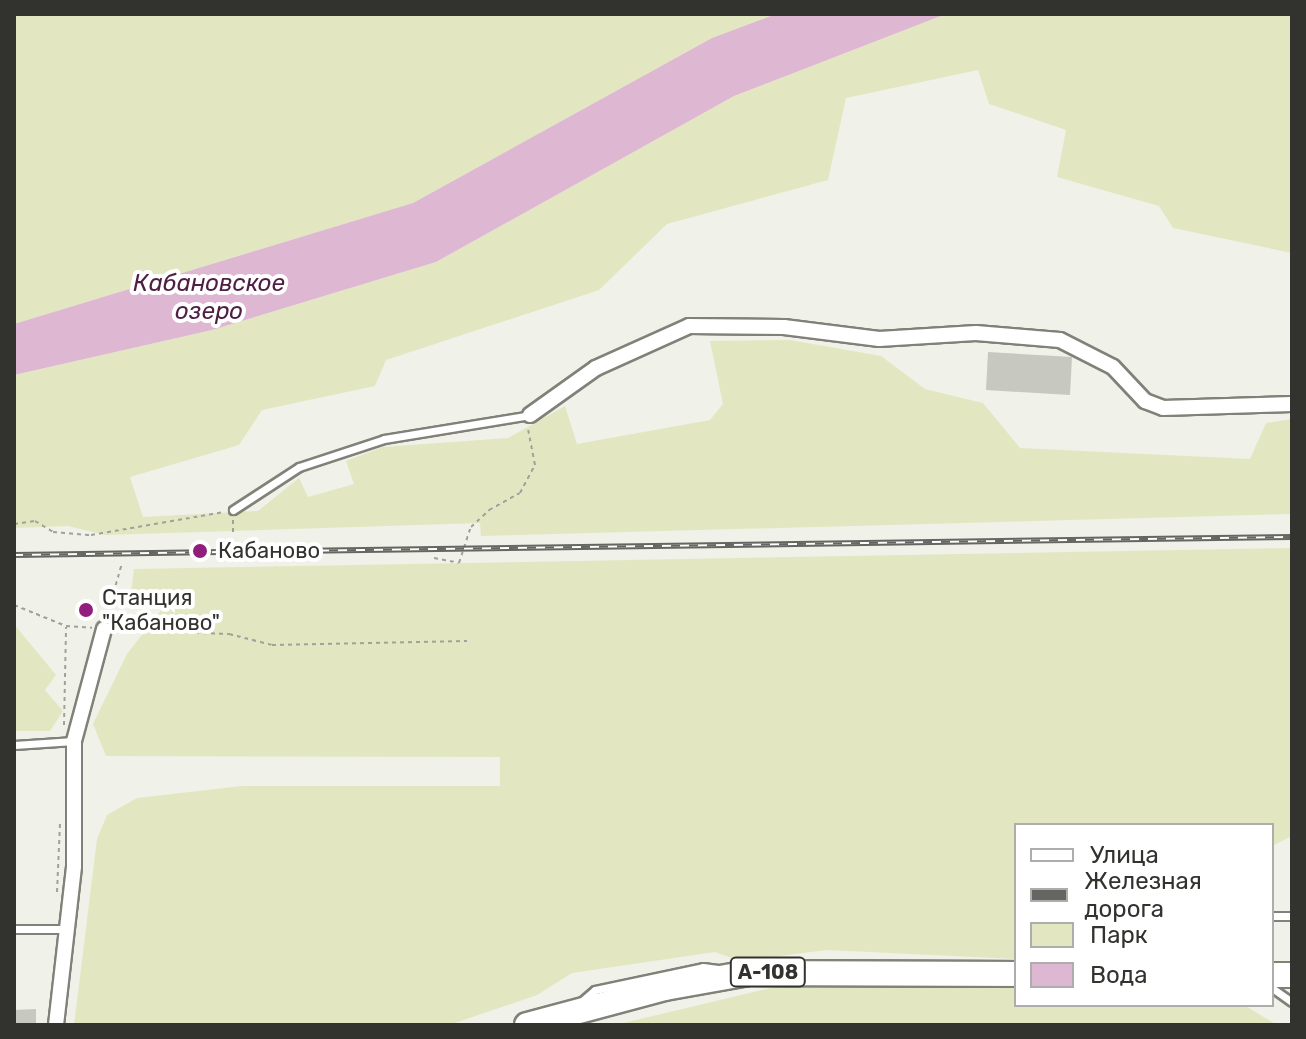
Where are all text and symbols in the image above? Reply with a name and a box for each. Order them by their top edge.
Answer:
water label: Кабановское озеро [133,270,285,326]
place label: Кабаново [218,538,320,564]
marker: Кабаново [189,540,211,562]
place label: Станция "Кабаново" [102,584,220,636]
marker: Станция "Кабаново" [77,601,95,619]
legend [1014,823,1274,1007]
text: Улица [1090,841,1159,869]
text: Железная дорога [1084,867,1202,923]
text: Парк [1090,921,1148,949]
road number: А-108 [728,956,808,988]
text: Вода [1090,961,1147,989]

